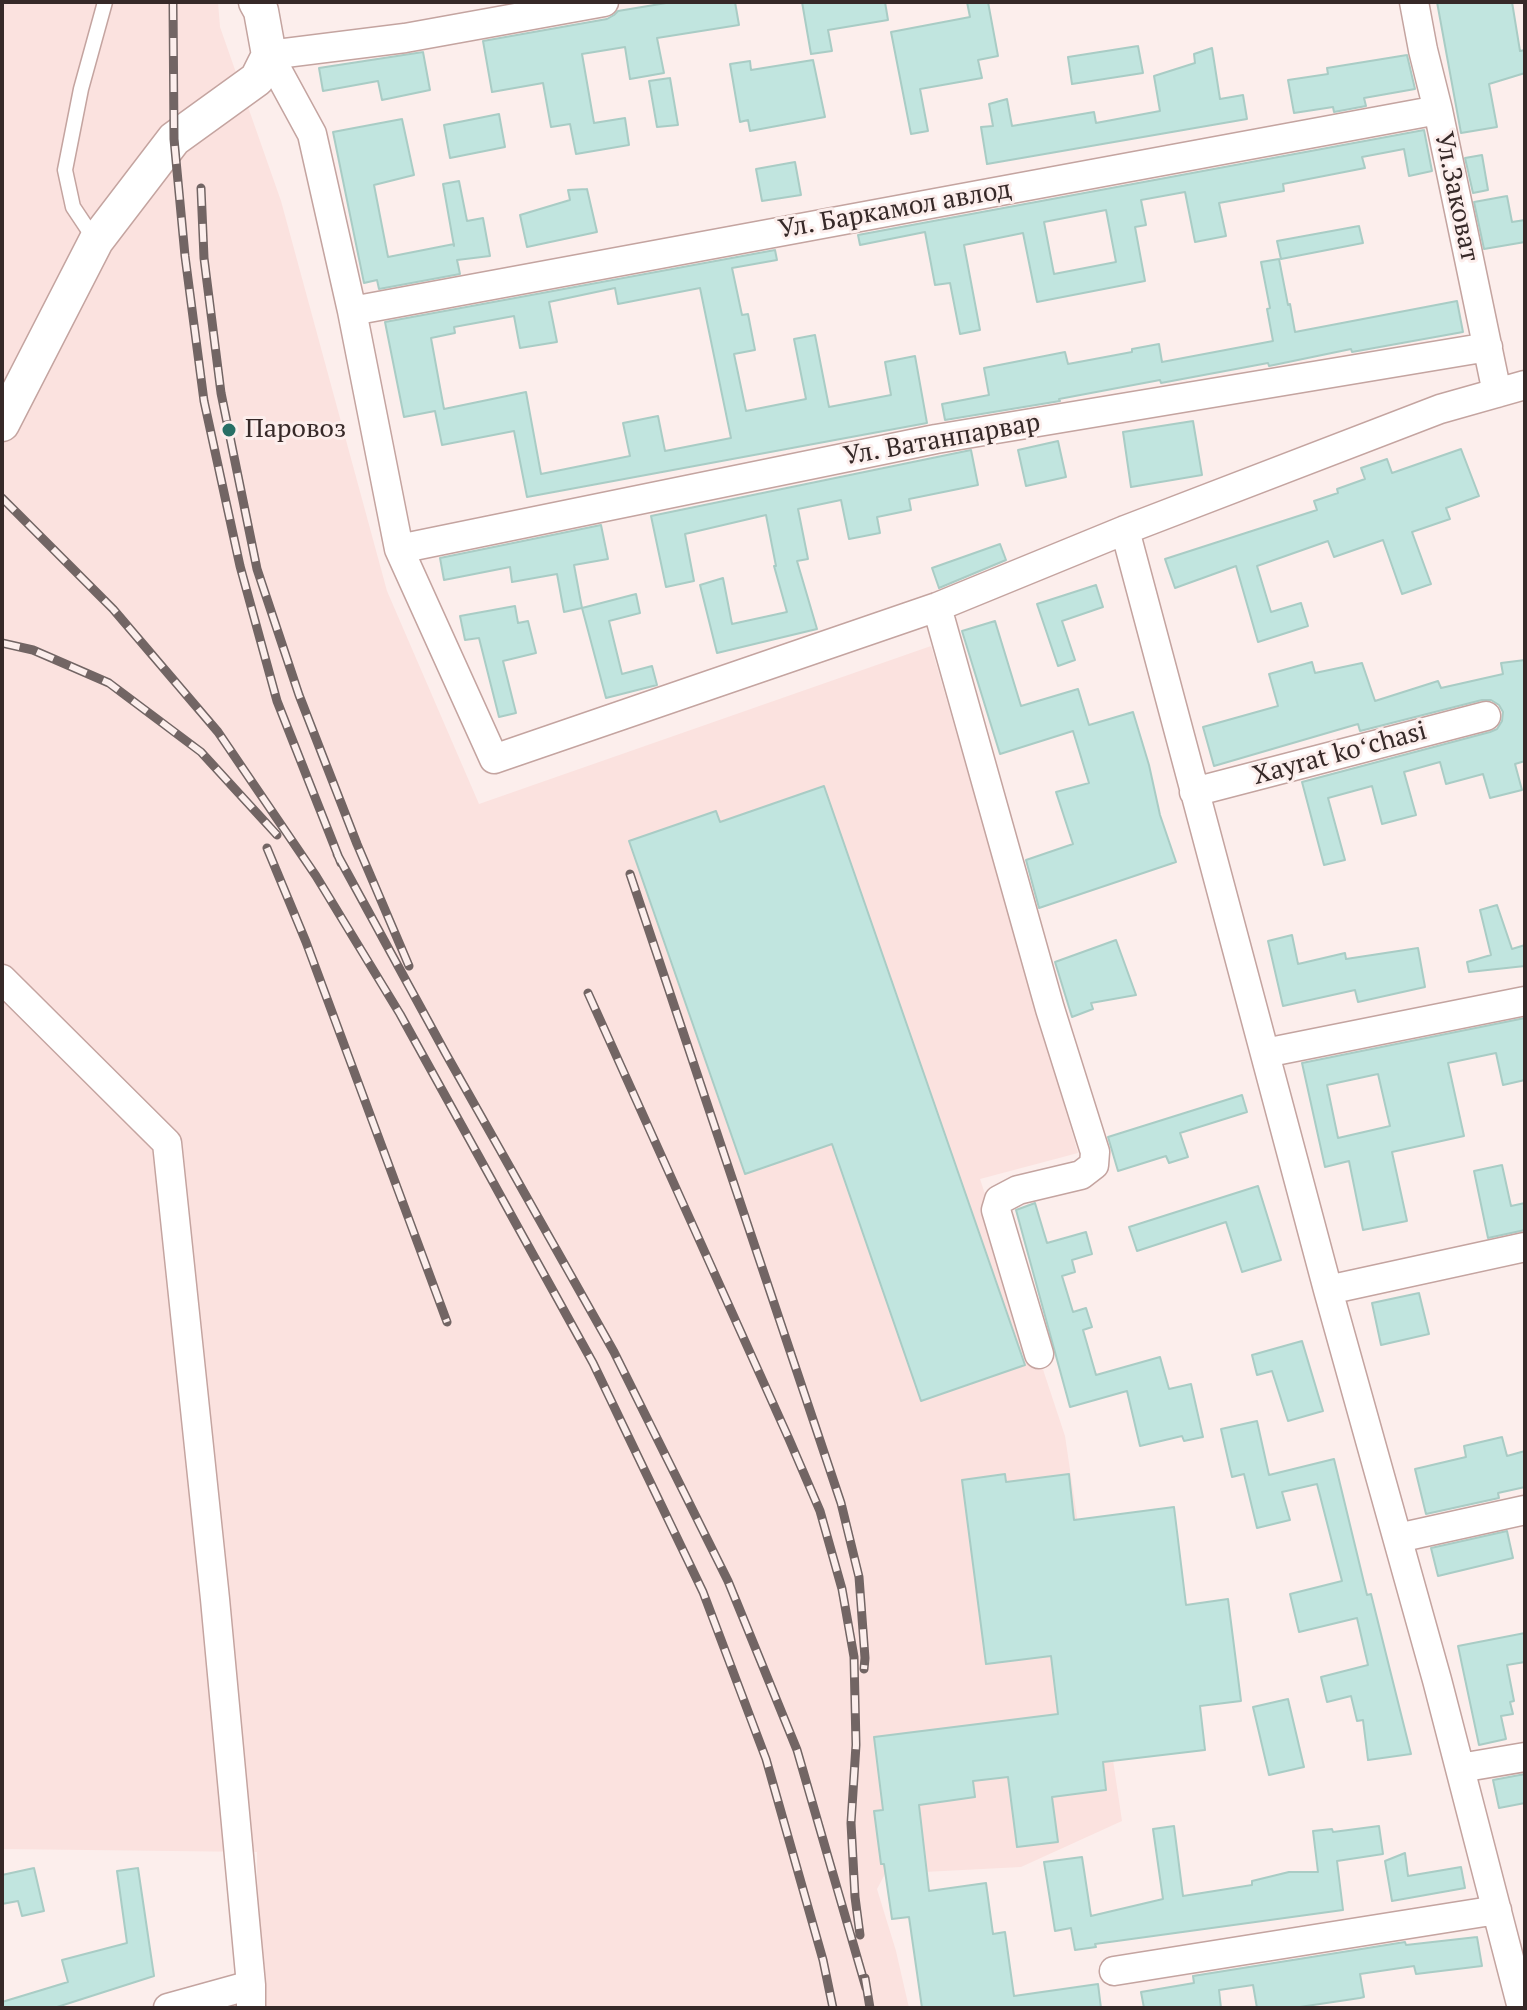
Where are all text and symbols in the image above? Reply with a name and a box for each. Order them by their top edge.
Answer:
street label: Ул.Заковат [1427,129,1485,265]
street label: Ул. Баркамол авлод [776,174,1014,246]
street label: Ул. Ватанпарвар [841,407,1043,473]
place label: Паровоз [245,414,346,446]
marker: Паровоз [220,421,238,439]
street label: Xayrat koʻchasi [1250,716,1430,792]

